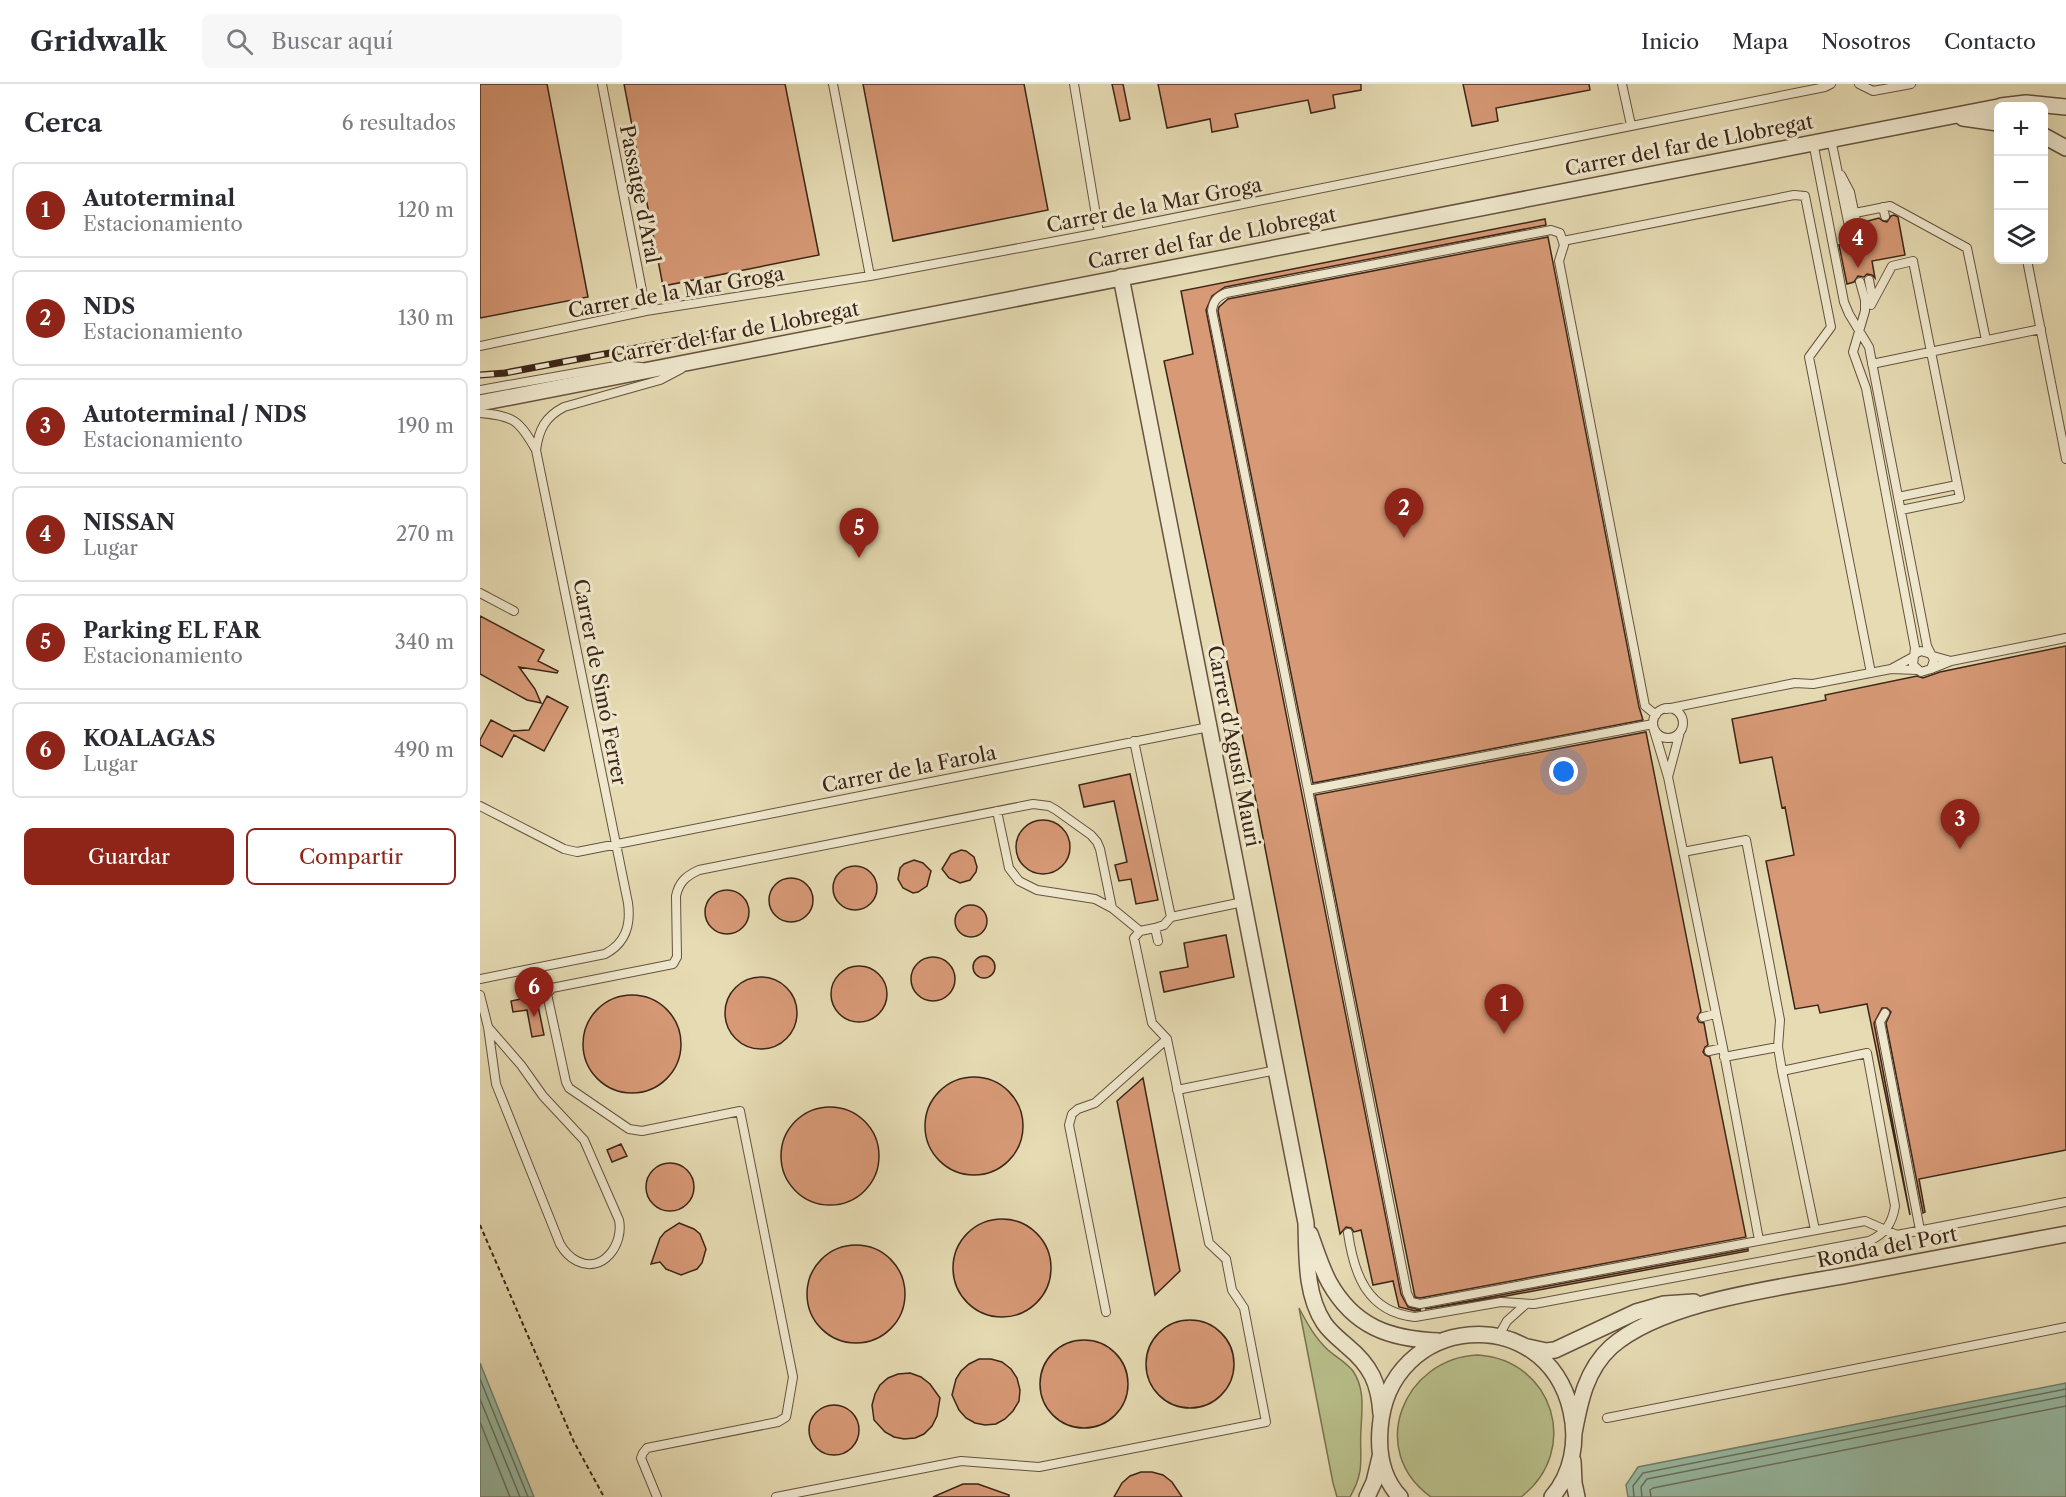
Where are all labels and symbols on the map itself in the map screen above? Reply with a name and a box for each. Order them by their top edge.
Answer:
street label: Carrer del far de Llobregat [1563,109,1815,181]
street label: Passatge d'Aral [615,123,665,265]
street label: Carrer de la Mar Groga [1044,172,1264,238]
street label: Carrer del far de Llobregat [1086,202,1338,274]
pin: 4 [1838,218,1878,268]
street label: Carrer de la Mar Groga [566,261,786,323]
street label: Carrer del far de Llobregat [609,296,861,368]
pin: 2 [1384,488,1424,538]
pin: 5 [840,508,878,558]
street label: Carrer de Simó Ferrer [568,577,632,788]
street label: Carrer d'Agustí Mauri [1203,643,1265,849]
street label: Carrer de la Farola [820,740,999,798]
your location [1549,757,1578,786]
pin: 3 [1940,800,1980,849]
pin: 6 [514,968,554,1017]
pin: 1 [1484,984,1524,1034]
street label: Ronda del Port [1815,1222,1959,1272]

